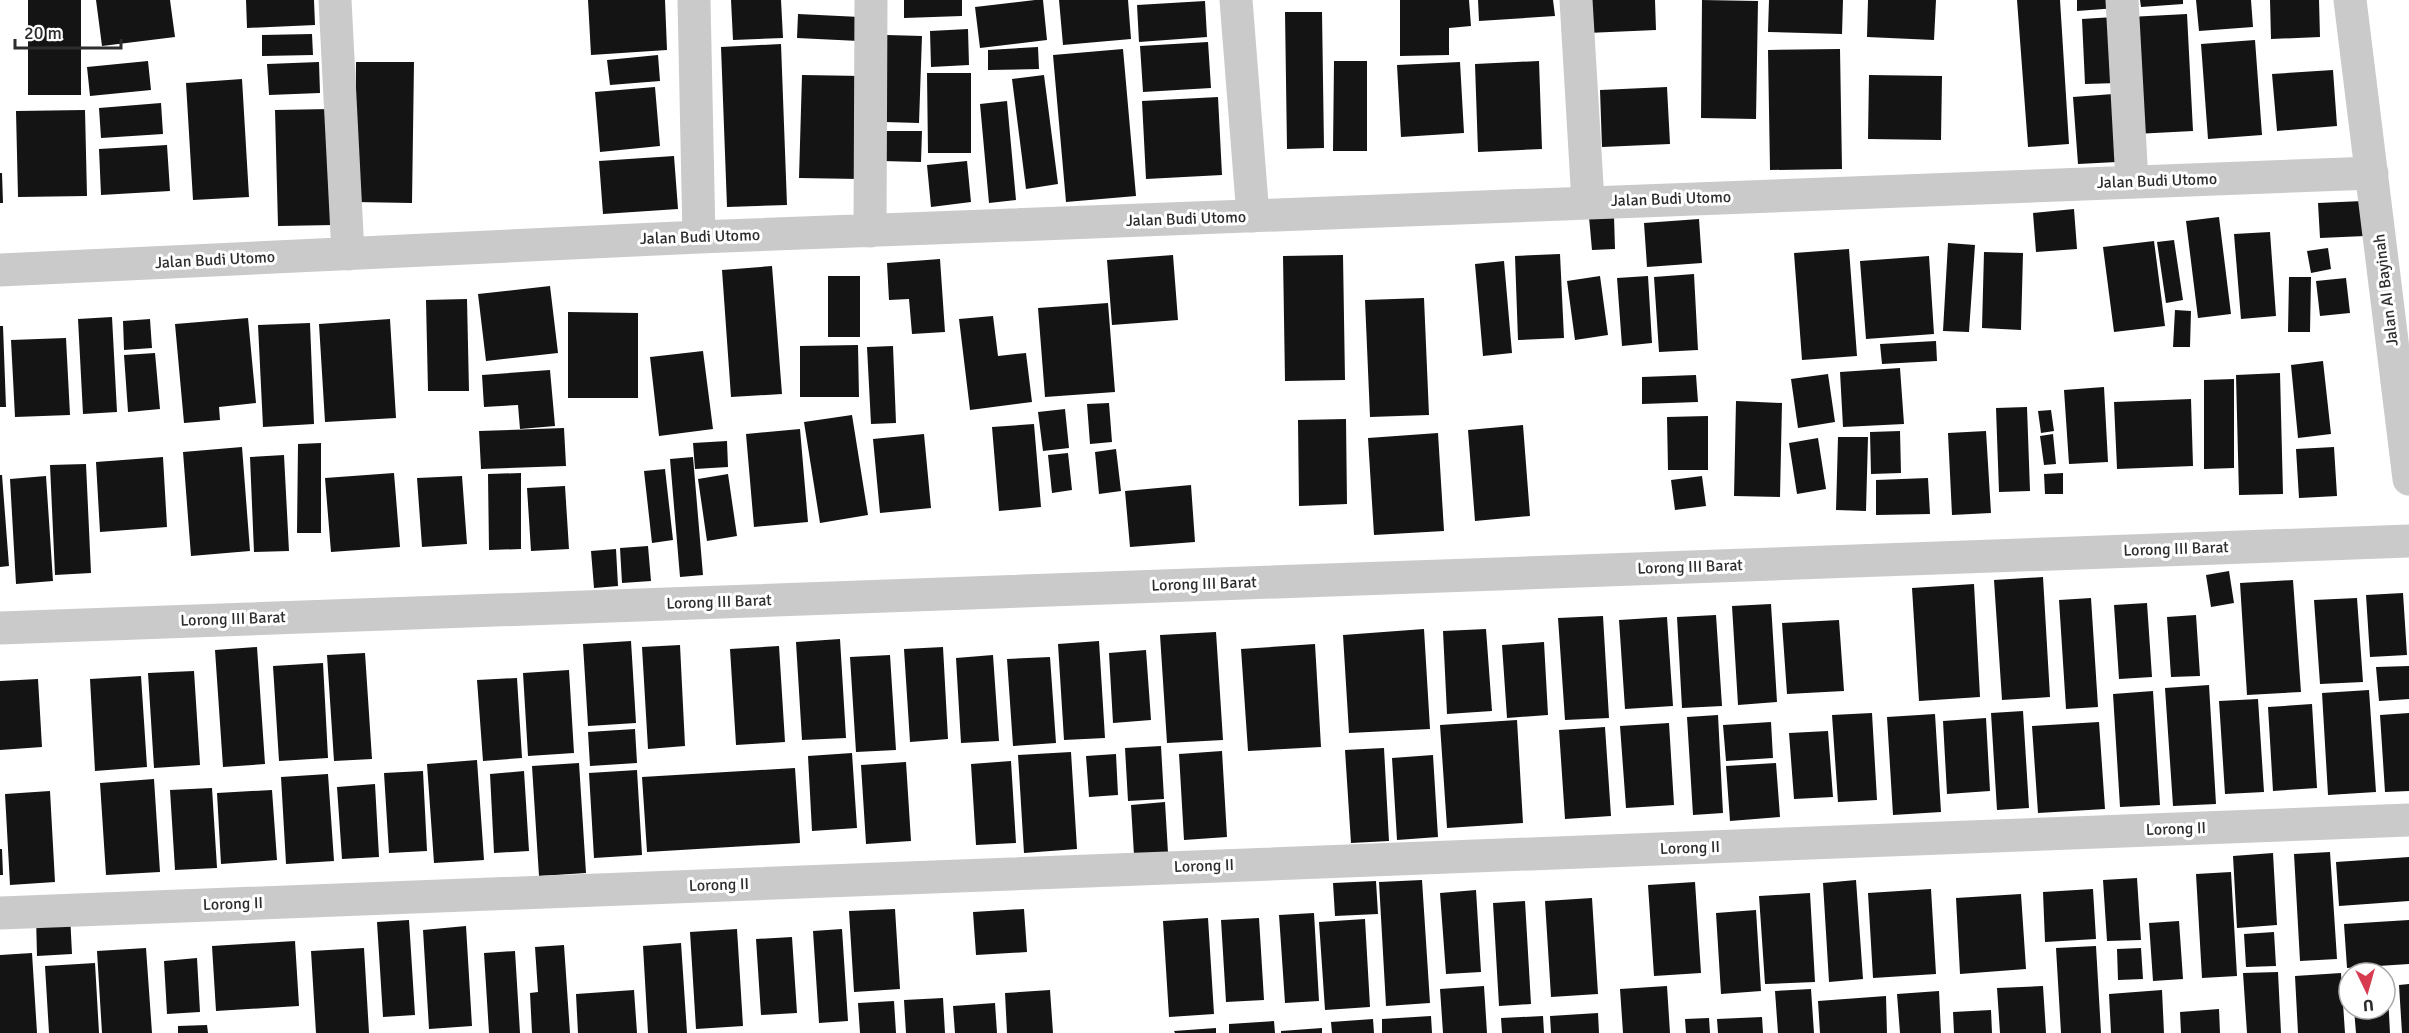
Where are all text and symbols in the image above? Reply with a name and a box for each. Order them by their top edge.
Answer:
scale bar [15,12,122,50]
text: 20 m [24,22,62,44]
street label: Jalan Budi Utomo [2097,169,2217,193]
street label: Jalan Budi Utomo [1611,187,1731,211]
street label: Jalan Budi Utomo [1126,207,1246,231]
street label: Jalan Budi Utomo [640,225,760,249]
street label: Jalan AI Bayinah [2369,233,2403,347]
street label: Jalan Budi Utomo [154,247,276,273]
street label: Lorong III Barat [2123,537,2229,561]
street label: Lorong III Barat [1637,555,1743,579]
street label: Lorong III Barat [1151,572,1257,596]
street label: Lorong III Barat [666,590,772,614]
street label: Lorong III Barat [180,607,286,631]
street label: Lorong II [2146,818,2206,840]
street label: Lorong II [1660,837,1720,859]
street label: Lorong II [1174,855,1234,877]
street label: Lorong II [689,874,749,896]
street label: Lorong II [203,893,263,915]
north arrow [2337,961,2397,1021]
text: U [2362,995,2374,1015]

